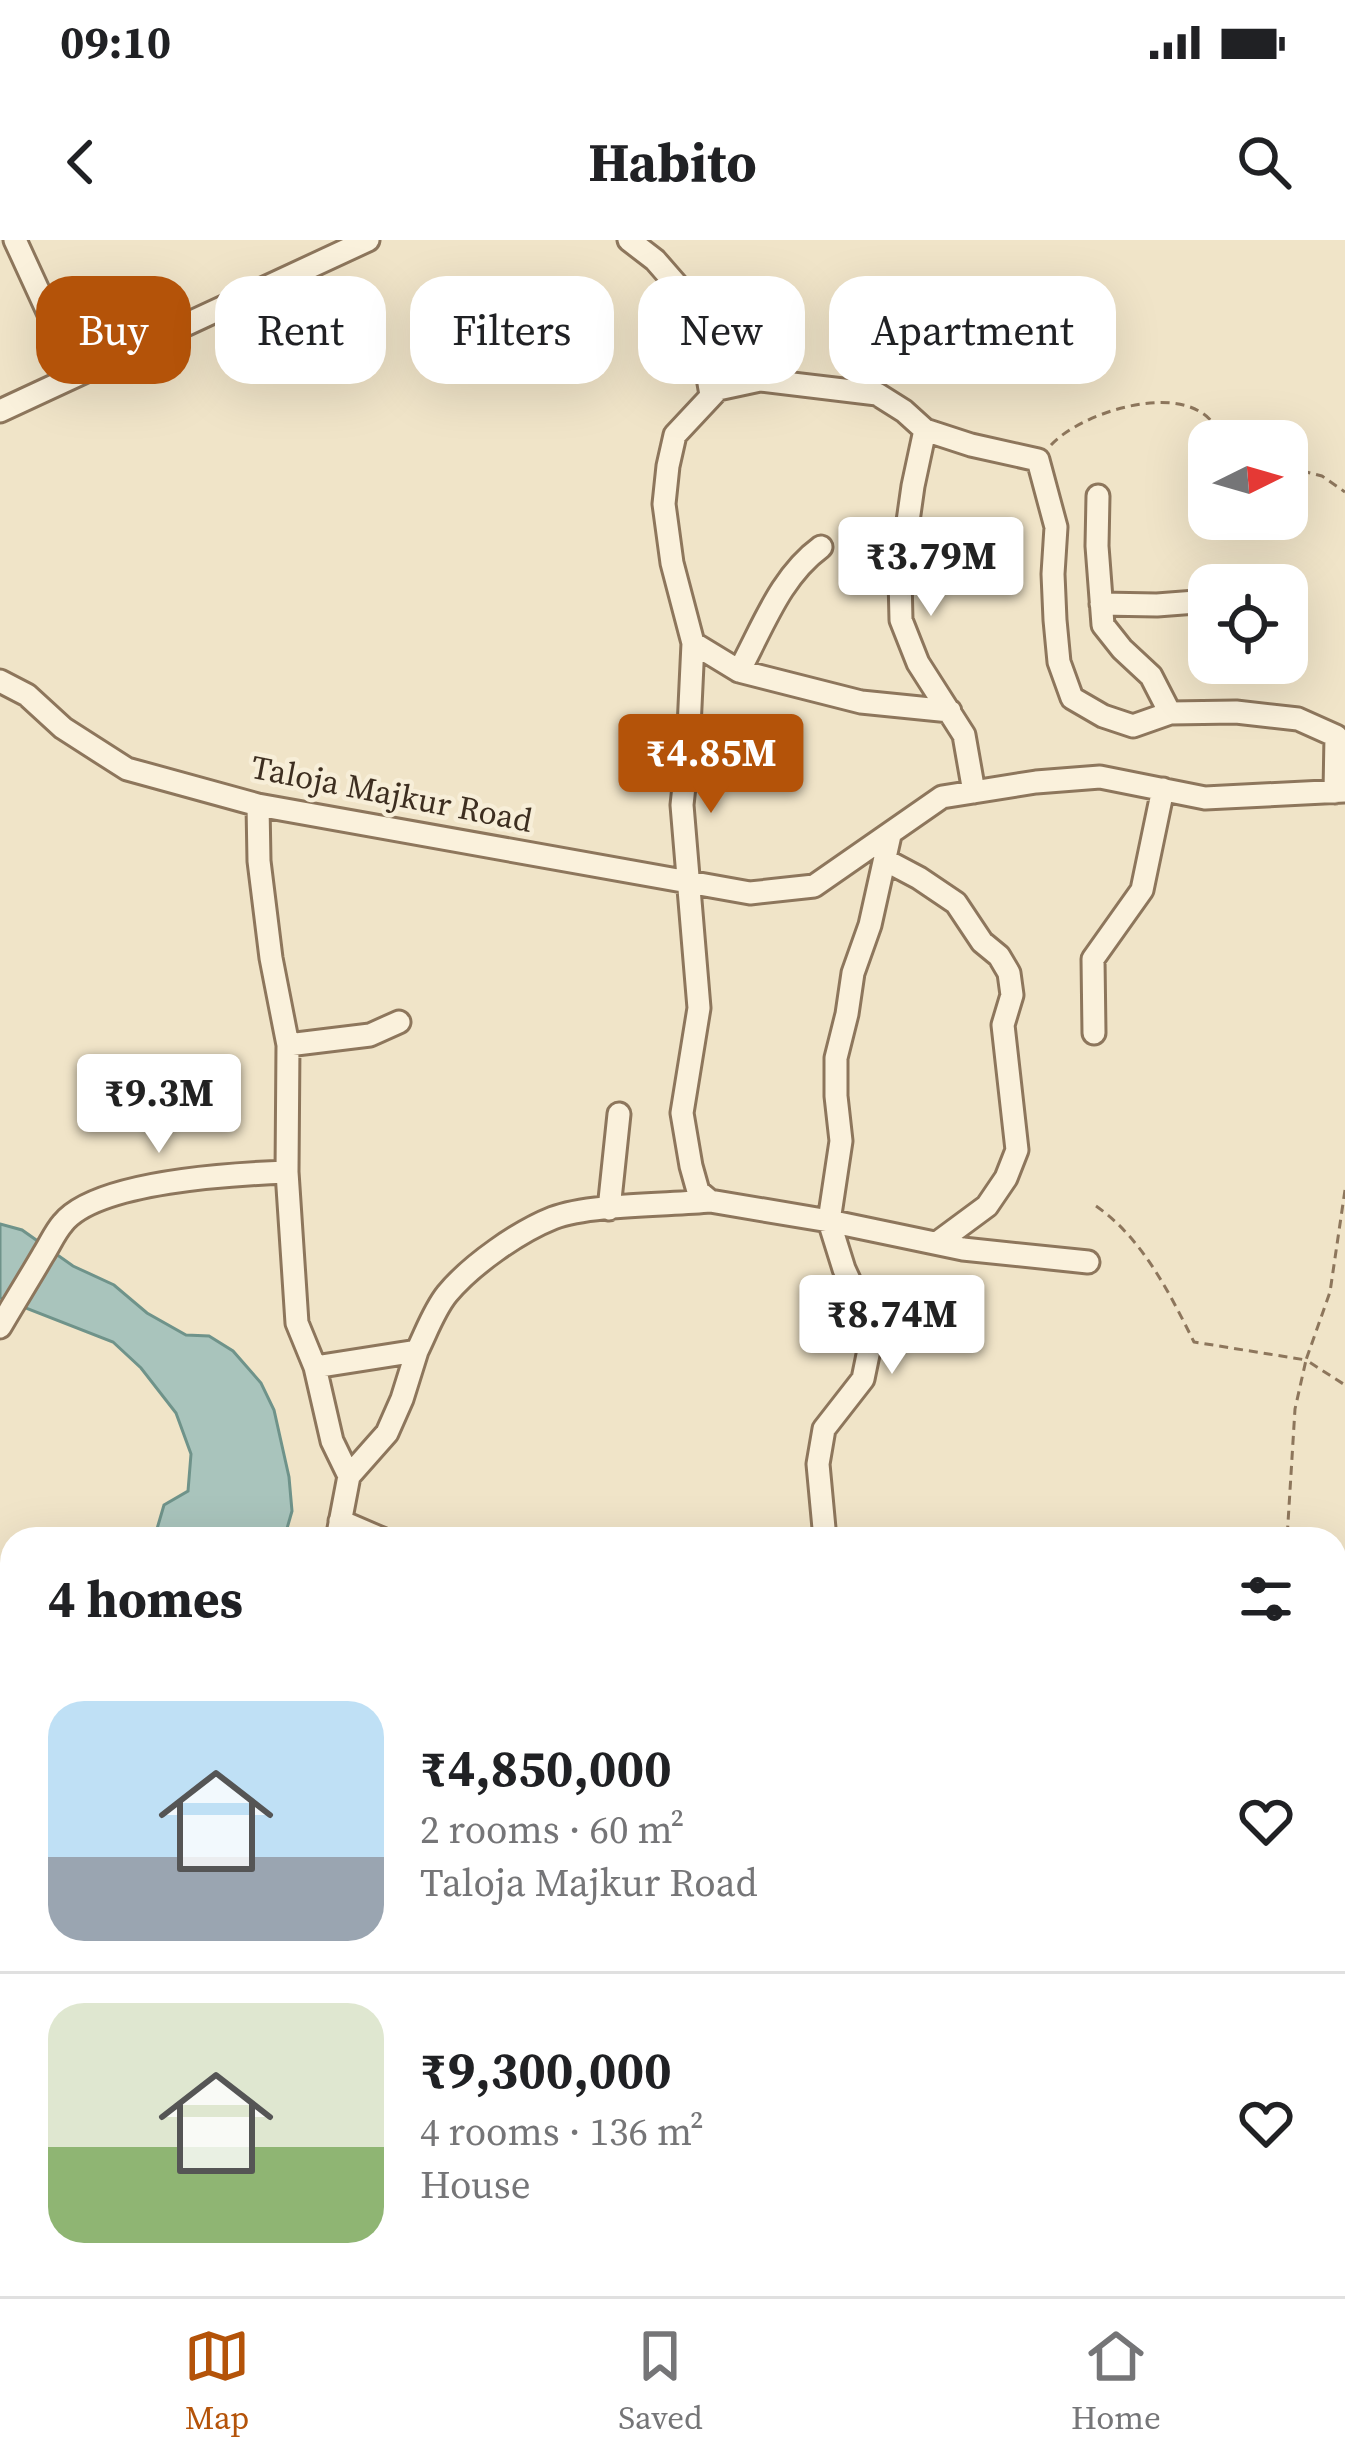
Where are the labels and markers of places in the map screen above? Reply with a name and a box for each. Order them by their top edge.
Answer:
pin: ₹3.79M [833,517,1029,619]
pin: ₹4.85M [613,714,809,816]
pin: ₹9.3M [75,1054,243,1156]
pin: ₹8.74M [794,1275,990,1377]

